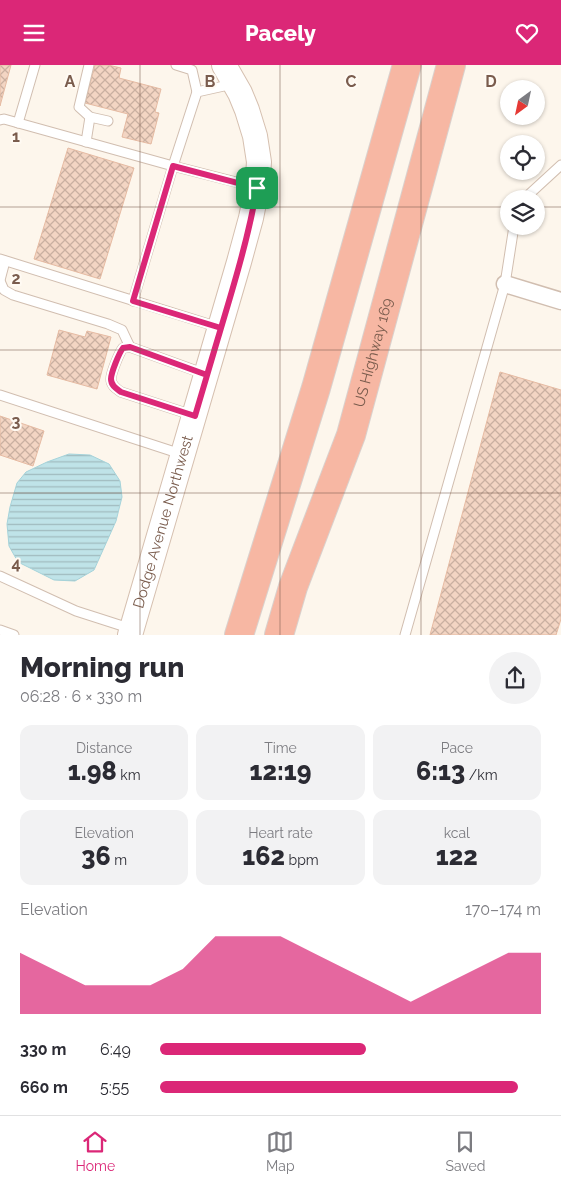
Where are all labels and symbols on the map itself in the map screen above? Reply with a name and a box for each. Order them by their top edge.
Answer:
text: A [65,72,76,91]
text: B [205,72,216,91]
text: C [346,72,357,91]
text: D [485,72,497,91]
north arrow [500,80,545,125]
text: 1 [12,127,20,146]
pin [236,167,278,209]
text: 2 [11,269,21,288]
street label: US Highway 169 [350,296,397,409]
text: 3 [12,412,21,431]
street label: Dodge Avenue Northwest [129,433,197,610]
text: 4 [11,554,21,573]

